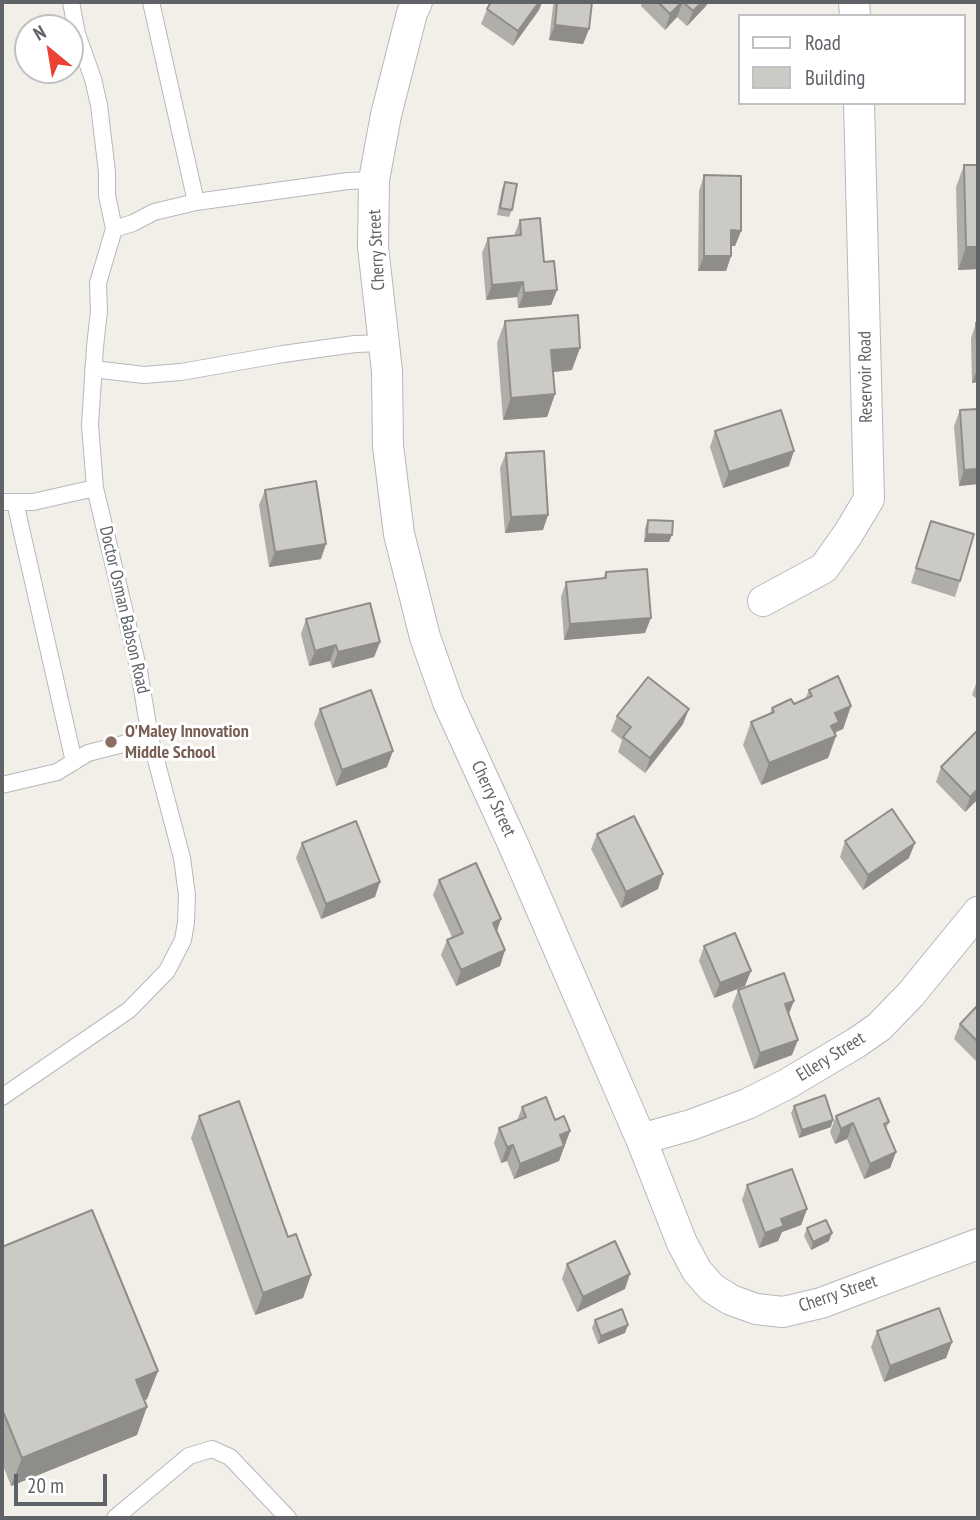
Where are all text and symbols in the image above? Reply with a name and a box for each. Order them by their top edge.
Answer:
north arrow [14,14,84,84]
legend [738,14,966,105]
text: N [29,20,50,46]
text: Road [805,29,841,56]
text: Building [805,64,865,91]
street label: Cherry Street [364,209,390,291]
street label: Reservoir Road [854,331,878,423]
street label: Doctor Osman Babson Road [94,524,154,696]
place label: O'Maley Innovation Middle School [125,721,249,764]
marker: O'Maley Innovation Middle School [103,734,119,750]
street label: Cherry Street [466,758,520,840]
street label: Ellery Street [793,1028,869,1086]
street label: Cherry Street [796,1271,880,1317]
scale bar [18,1460,110,1504]
text: 20 m [27,1472,64,1499]

